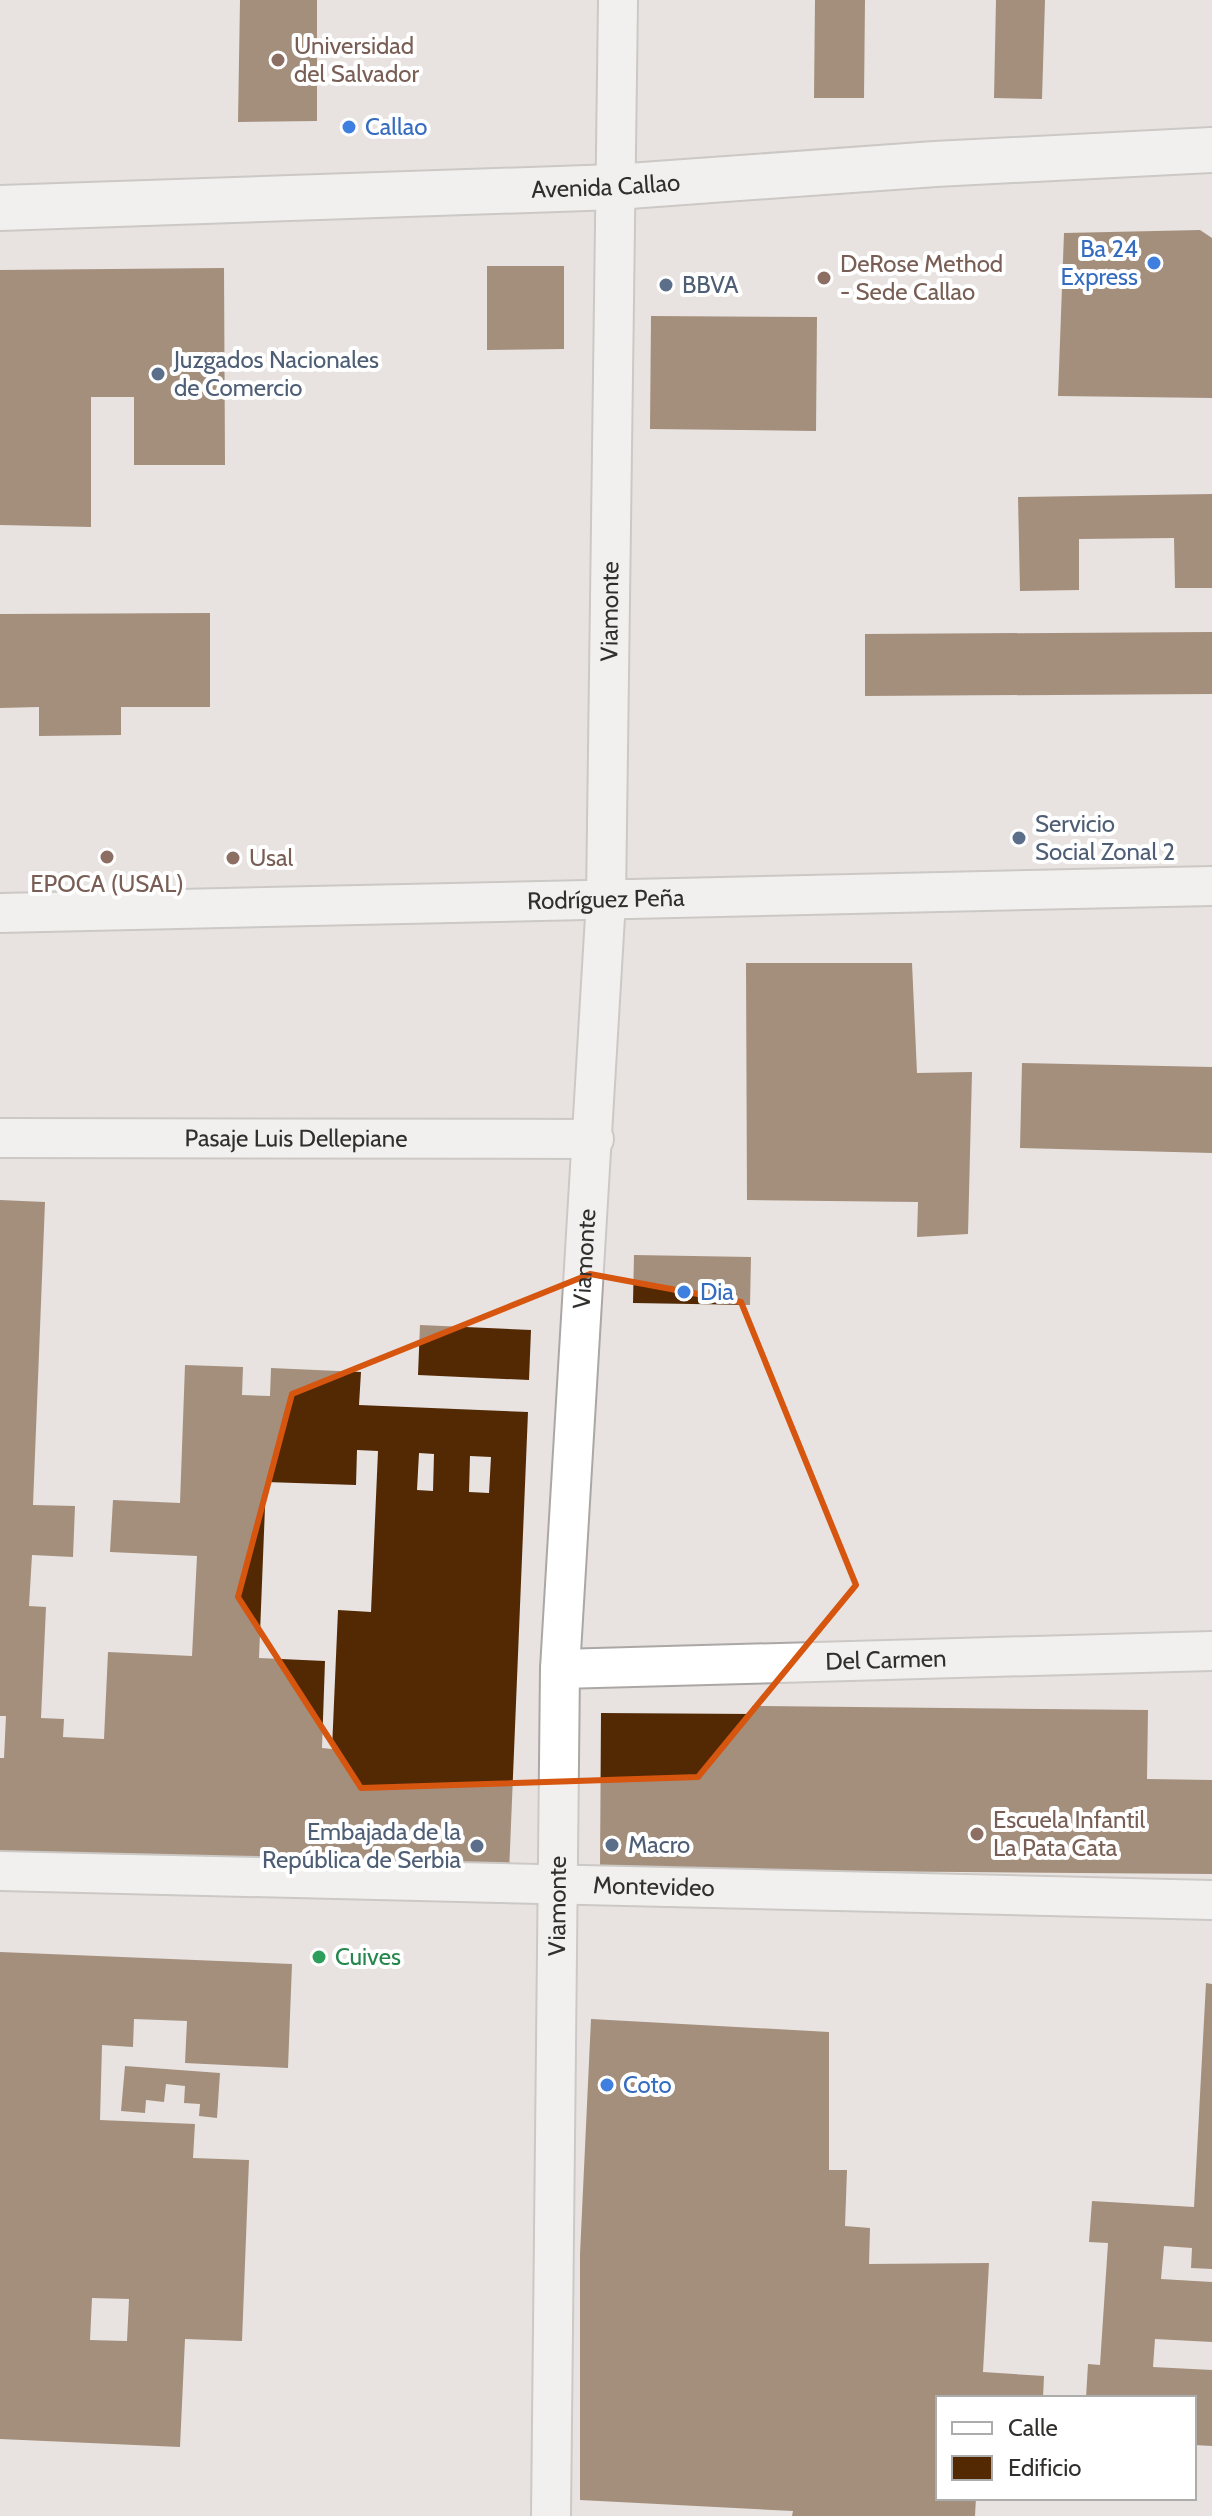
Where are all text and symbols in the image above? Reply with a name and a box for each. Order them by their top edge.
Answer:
place label: Universidad del Salvador [294,31,419,88]
marker: Universidad del Salvador [269,51,287,69]
place label: Callao [365,112,427,141]
marker: Callao [340,118,358,136]
street label: Avenida Callao [531,167,681,204]
place label: Ba 24 Express [1061,234,1138,291]
place label: DeRose Method - Sede Callao [840,249,1003,306]
marker: Ba 24 Express [1145,254,1163,272]
marker: DeRose Method - Sede Callao [815,269,833,287]
place label: BBVA [682,270,739,299]
marker: BBVA [657,276,675,294]
place label: Juzgados Nacionales de Comercio [173,345,379,402]
marker: Juzgados Nacionales de Comercio [149,365,167,383]
street label: Viamonte [594,561,625,662]
place label: Servicio Social Zonal 2 [1035,809,1175,866]
marker: Servicio Social Zonal 2 [1010,829,1028,847]
place label: Usal [249,843,294,872]
marker: EPOCA (USAL) [98,848,116,866]
marker: Usal [224,849,242,867]
place label: EPOCA (USAL) [30,869,184,898]
street label: Rodríguez Peña [527,883,685,915]
street label: Pasaje Luis Dellepiane [185,1123,407,1153]
street label: Viamonte [567,1208,602,1310]
place label: Dia [700,1277,734,1306]
marker: Dia [675,1283,693,1301]
street label: Del Carmen [825,1643,947,1676]
place label: Escuela Infantil La Pata Cata [993,1805,1145,1862]
place label: Embajada de la República de Serbia [262,1817,461,1874]
marker: Escuela Infantil La Pata Cata [968,1825,986,1843]
place label: Macro [628,1830,690,1859]
marker: Macro [603,1836,621,1854]
marker: Embajada de la República de Serbia [468,1837,486,1855]
street label: Viamonte [542,1856,572,1956]
street label: Montevideo [593,1870,715,1902]
place label: Cuives [335,1942,401,1971]
marker: Cuives [310,1948,328,1966]
place label: Coto [623,2070,672,2099]
marker: Coto [598,2076,616,2094]
legend [936,2396,1196,2500]
text: Calle [1008,2413,1058,2442]
text: Edificio [1008,2453,1082,2482]

